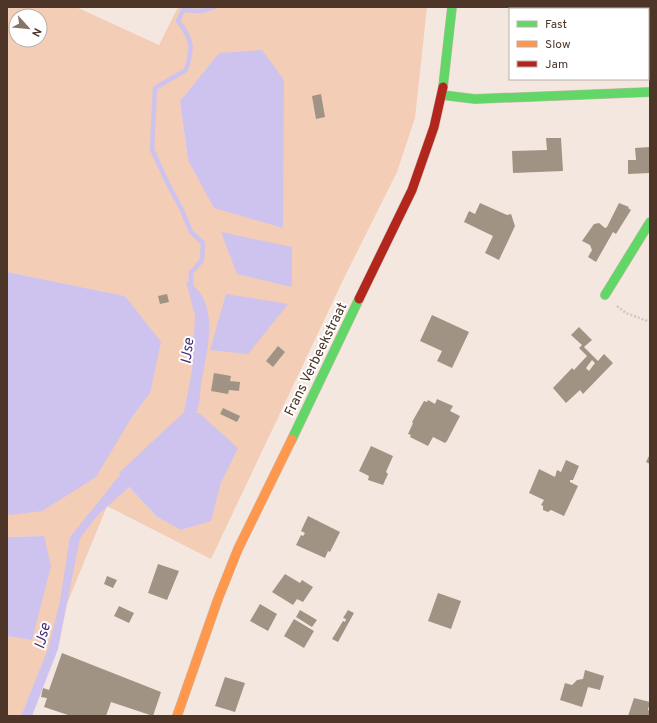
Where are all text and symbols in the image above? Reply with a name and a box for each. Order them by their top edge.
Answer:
north arrow [8,8,48,48]
legend [509,8,649,80]
text: Fast [545,17,567,33]
text: N [28,25,44,39]
text: Slow [545,37,571,53]
text: Jam [545,57,568,73]
street label: Frans Verbeekstraat [281,300,351,419]
water label: IJse [177,337,200,365]
water label: IJse [31,621,56,651]

